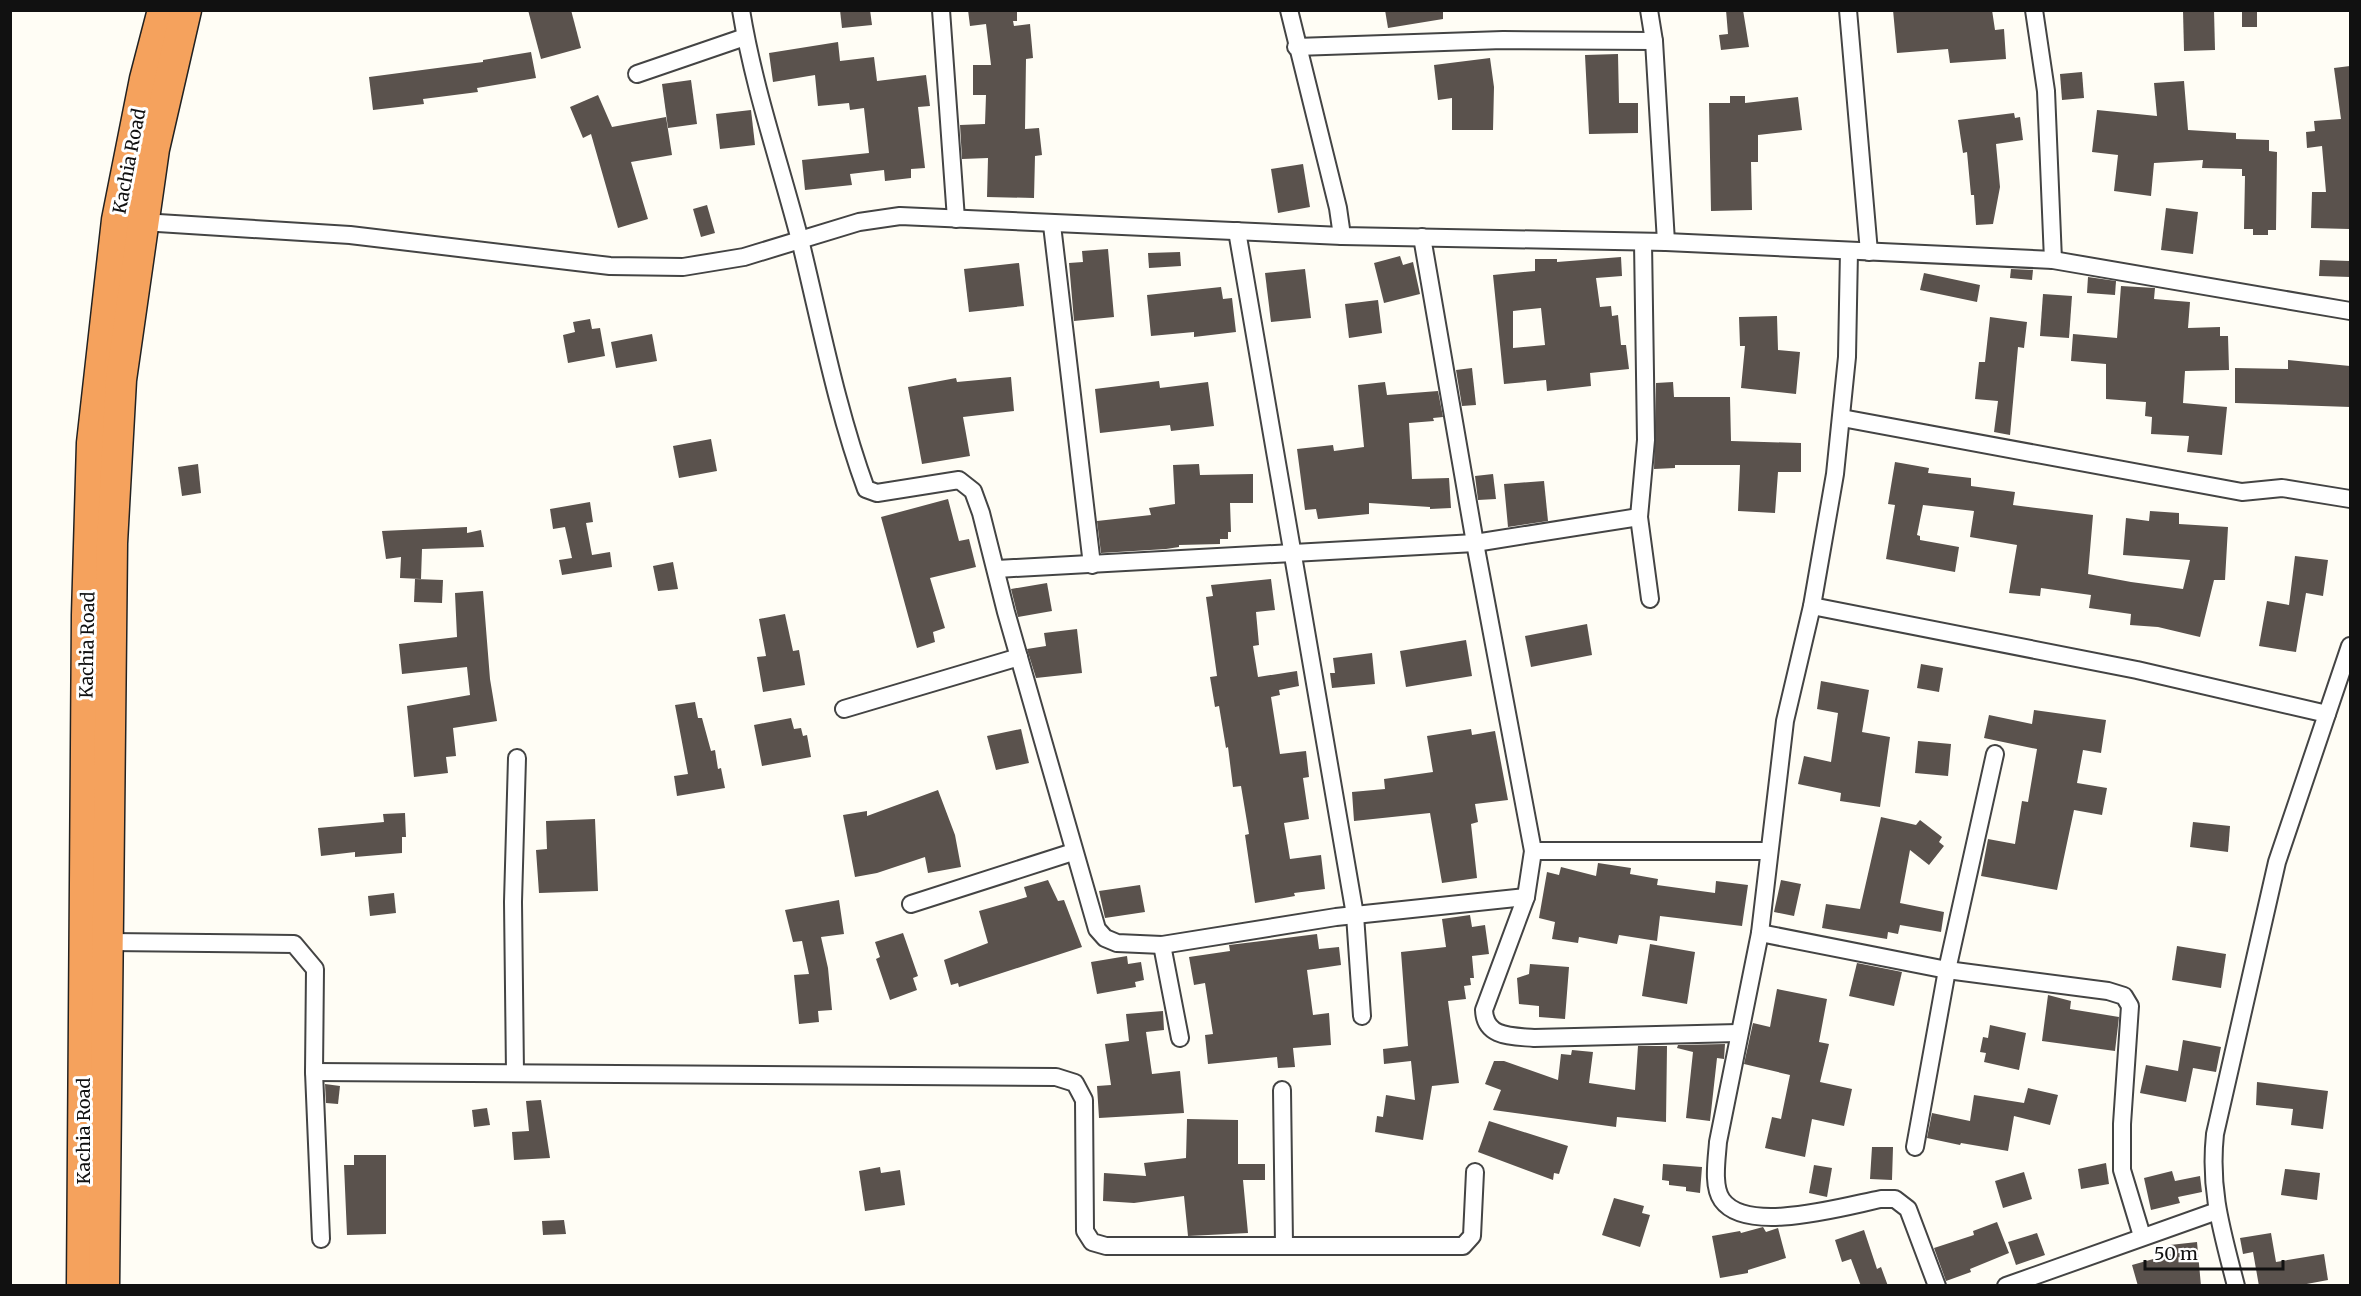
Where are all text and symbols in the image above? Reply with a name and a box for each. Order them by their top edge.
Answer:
street label: Kachia Road [108,106,151,216]
street label: Kachia Road [75,591,99,699]
street label: Kachia Road [72,1077,95,1184]
scale bar [2145,1233,2283,1271]
text: 50 m [2154,1242,2198,1265]

